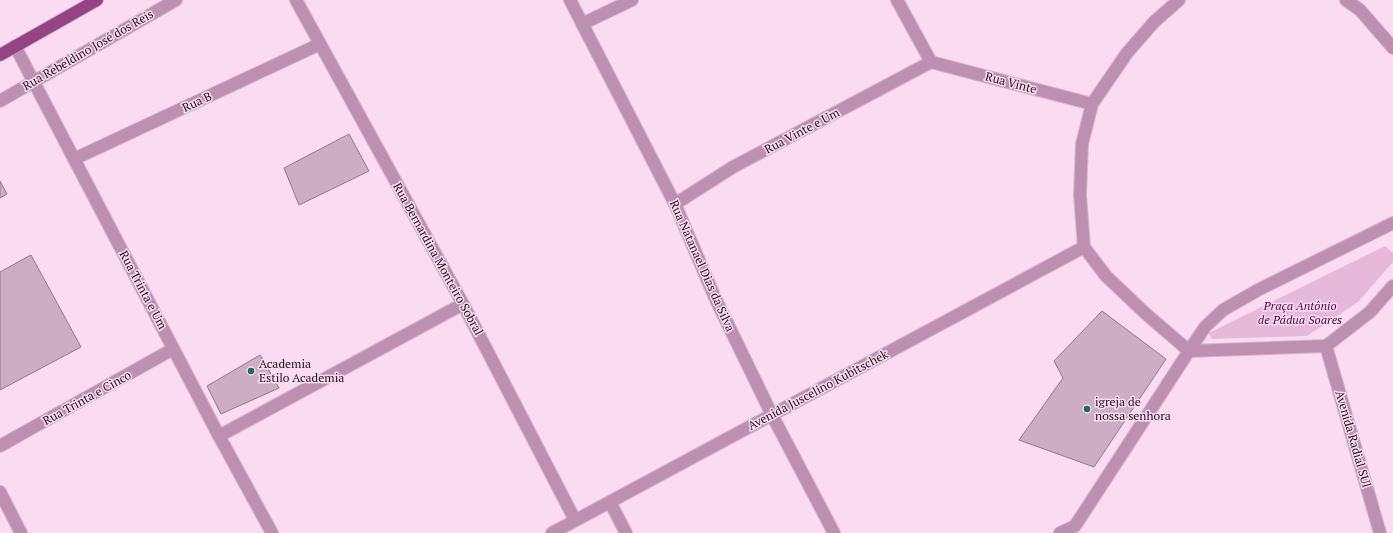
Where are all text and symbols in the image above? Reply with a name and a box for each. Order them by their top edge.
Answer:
street label: Rua Rebeldino José dos Reis [20,6,156,93]
street label: Rua Vinte [984,68,1038,97]
street label: Rua B [180,88,214,115]
street label: Rua Vinte e Um [762,104,842,157]
street label: Rua Bernardina Monteiro Sobral [390,180,487,338]
street label: Rua Natanael Dias da Silva [667,198,738,334]
street label: Rua Trinta e Um [116,248,171,332]
park label: Praça Antônio de Pádua Soares [1258,298,1342,327]
street label: Avenida Juscelino Kubitschek [745,346,891,433]
place label: Academia Estilo Academia [259,356,344,385]
marker: Academia Estilo Academia [246,366,256,376]
street label: Rua Trinta e Cinco [40,367,134,428]
street label: Avenida Radial SUl [1332,389,1375,489]
place label: igreja de nossa senhora [1095,394,1171,423]
marker: igreja de nossa senhora [1082,404,1092,414]

